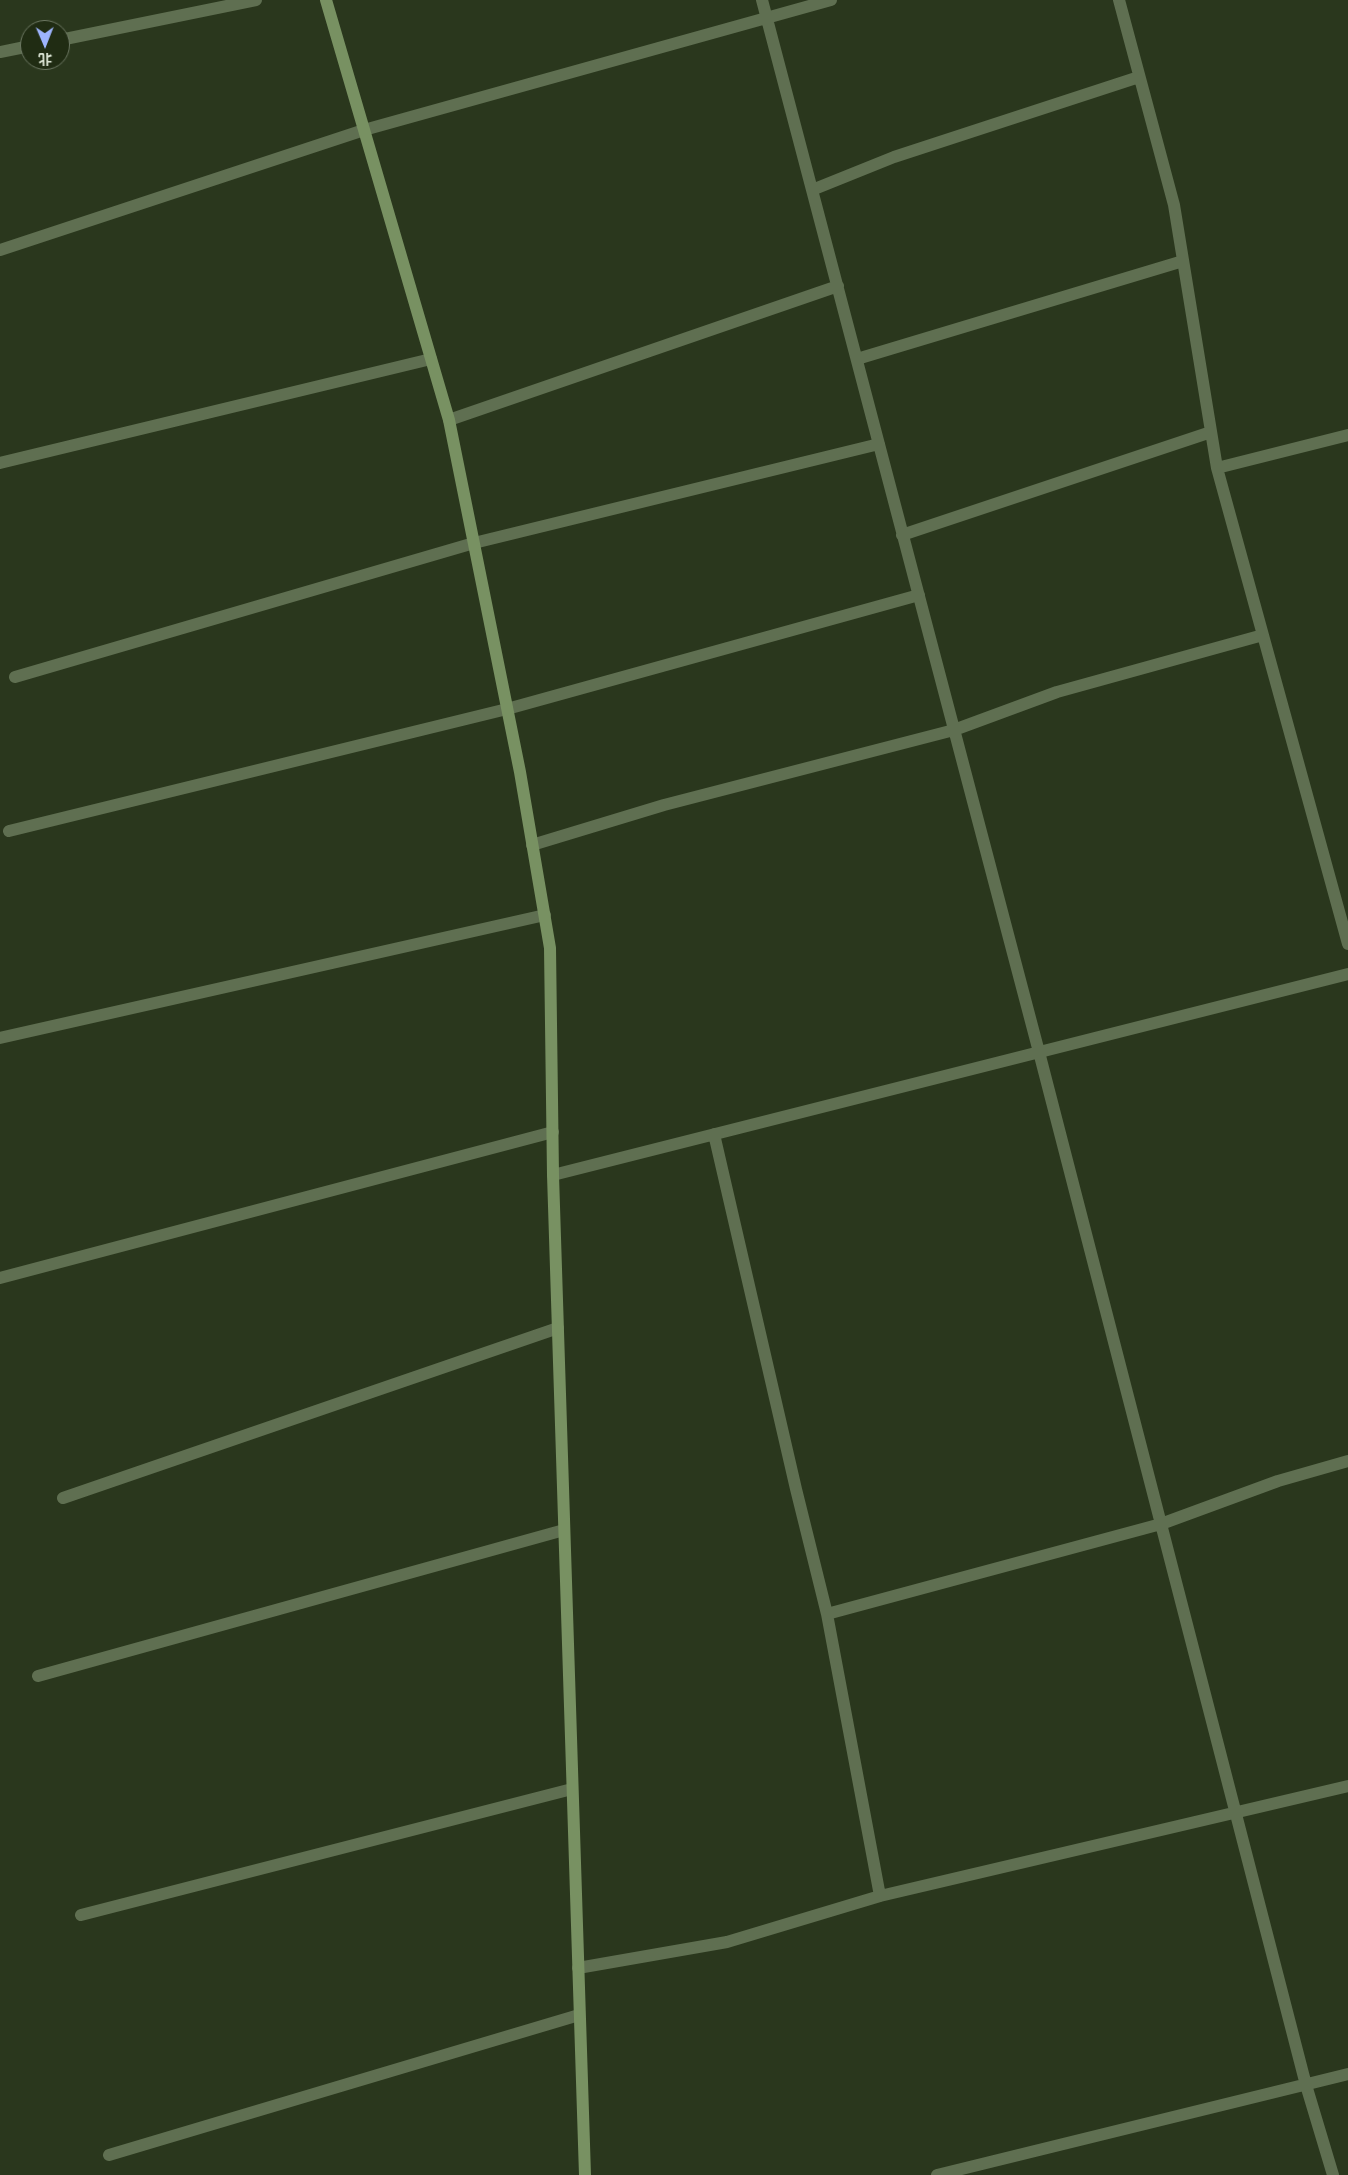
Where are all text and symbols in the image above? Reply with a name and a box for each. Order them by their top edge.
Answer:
north arrow [20,20,70,70]
text: 北 [38,50,52,69]

